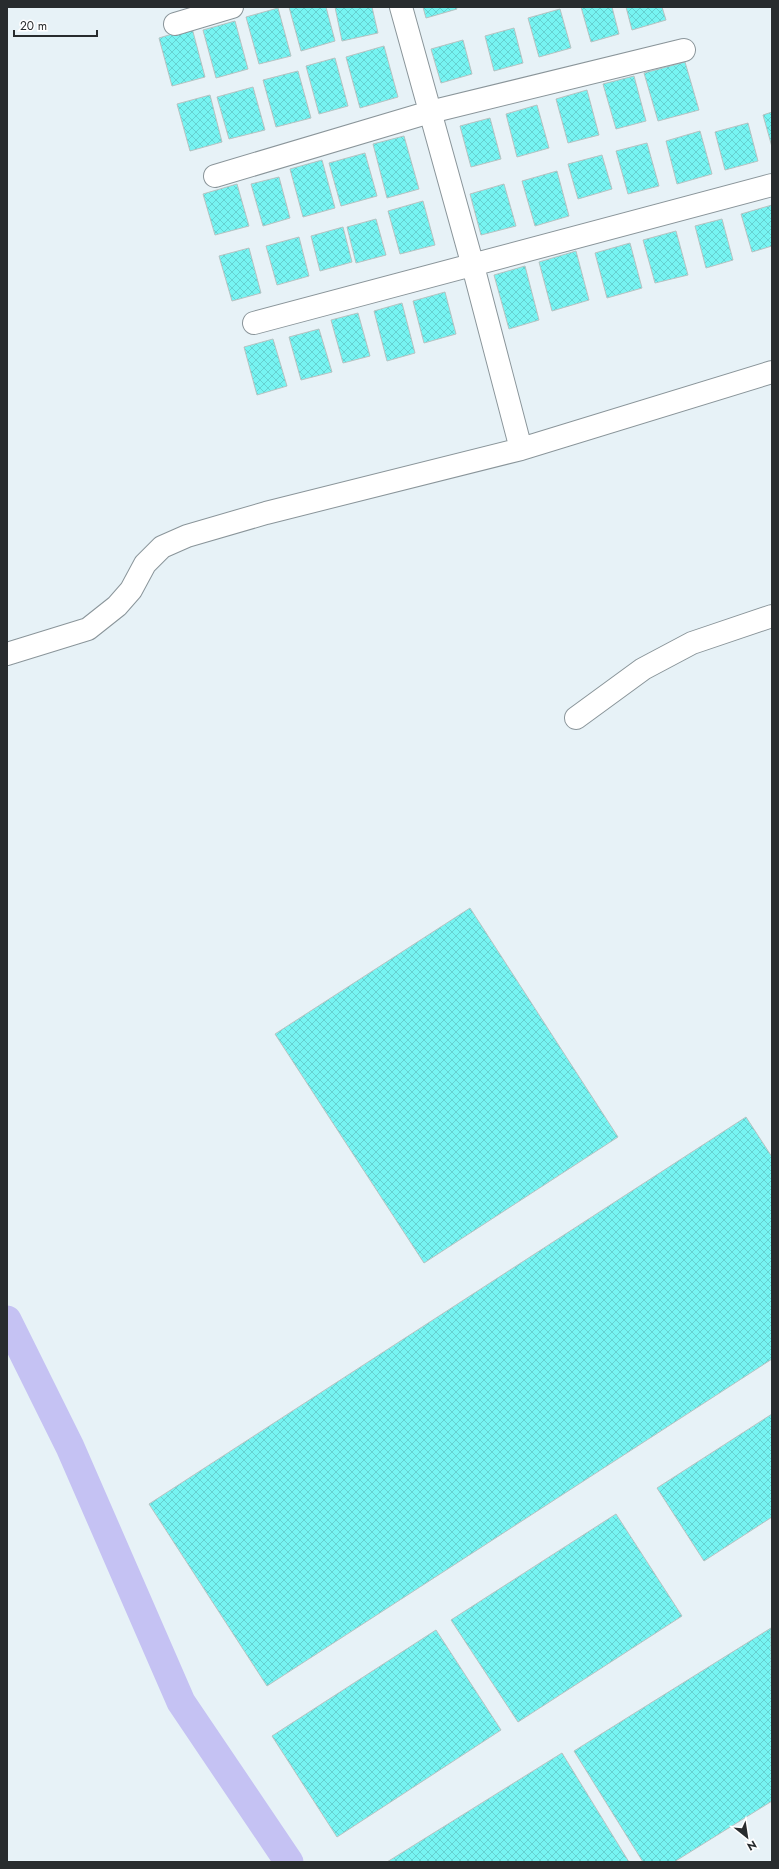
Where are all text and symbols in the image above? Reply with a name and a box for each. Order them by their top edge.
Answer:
scale bar [14,12,97,38]
text: 20 m [20,17,47,35]
north arrow [727,1817,767,1857]
text: N [744,1837,760,1855]

